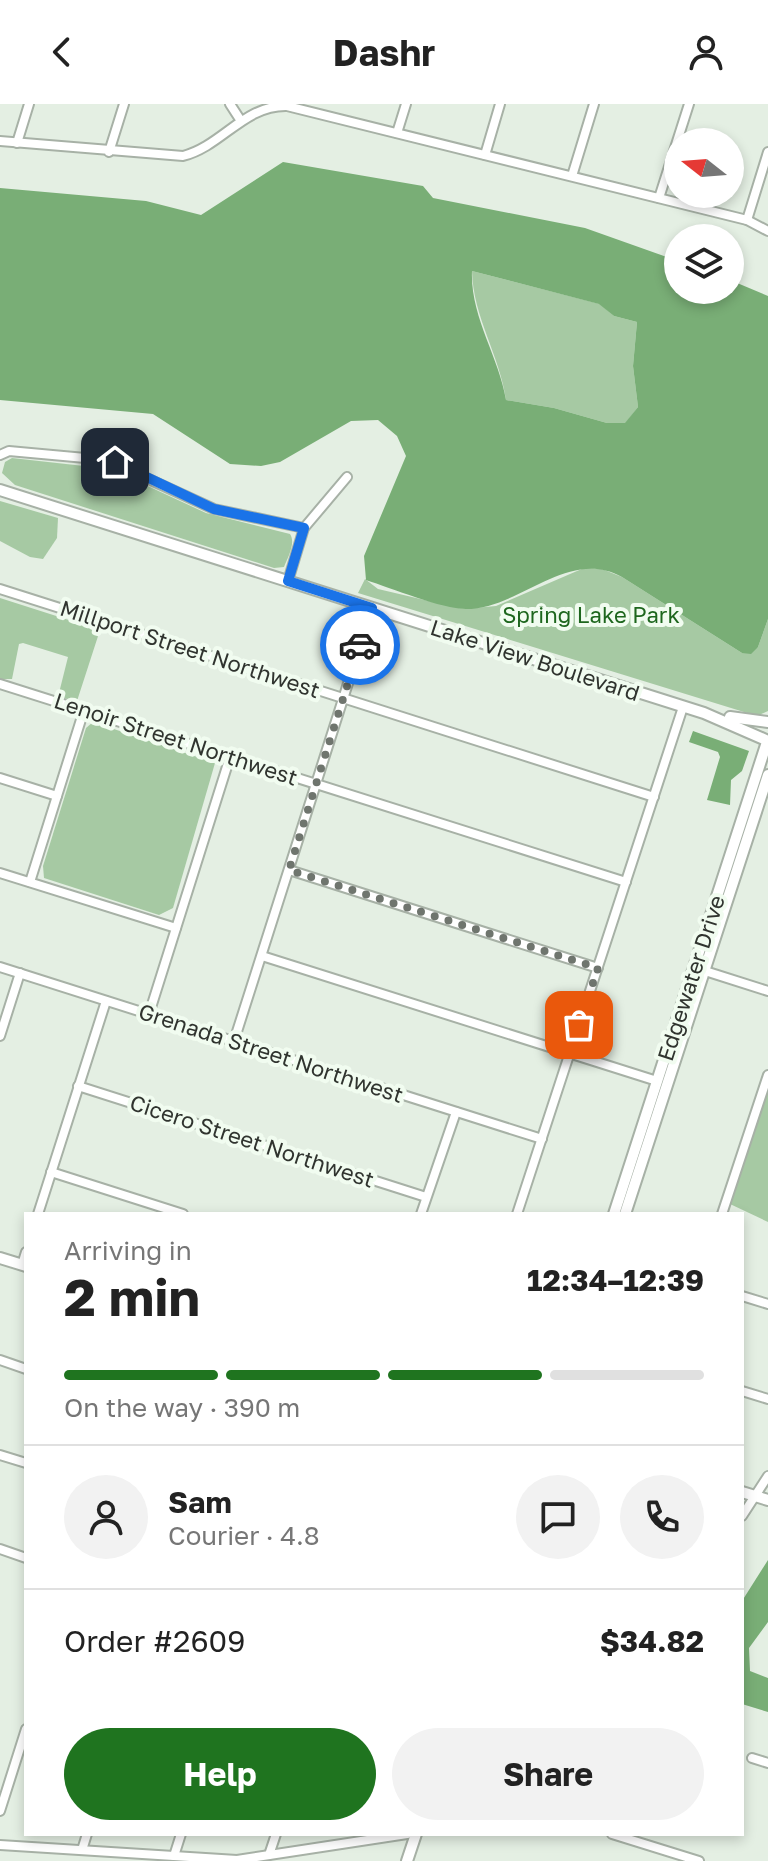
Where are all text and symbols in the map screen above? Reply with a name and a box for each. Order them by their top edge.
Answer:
icon: back [40,30,84,74]
icon: person [684,30,728,74]
text: Dashr [333,31,435,74]
north arrow [664,128,744,208]
map controls [664,128,744,304]
button: layers [664,224,744,304]
pin [81,428,149,496]
icon: home [93,440,137,484]
street label: Millport Street Northwest [57,594,323,703]
park label: Spring Lake Park [502,601,680,628]
courier [320,605,400,685]
street label: Lake View Boulevard [427,613,643,706]
icon: car [338,623,382,667]
street label: Lenoir Street Northwest [51,686,301,791]
street label: Edgewater Drive [651,892,730,1064]
pin [545,991,613,1059]
street label: Grenada Street Northwest [135,997,407,1108]
icon: bag [557,1003,601,1047]
street label: Cicero Street Northwest [127,1088,378,1193]
text: Arriving in [64,1235,192,1266]
text: 12:34–12:39 [527,1262,704,1298]
text: 2 min [64,1265,200,1327]
text: On the way · 390 m [64,1392,300,1423]
button: person [64,1475,148,1559]
button: chat [516,1475,600,1559]
button: phone [620,1475,704,1559]
text: Sam [168,1484,232,1520]
text: Courier · 4.8 [168,1520,320,1551]
text: Order #2609 [64,1623,245,1659]
text: $34.82 [600,1623,704,1659]
button: Help [64,1728,376,1820]
button: Share [392,1728,704,1820]

